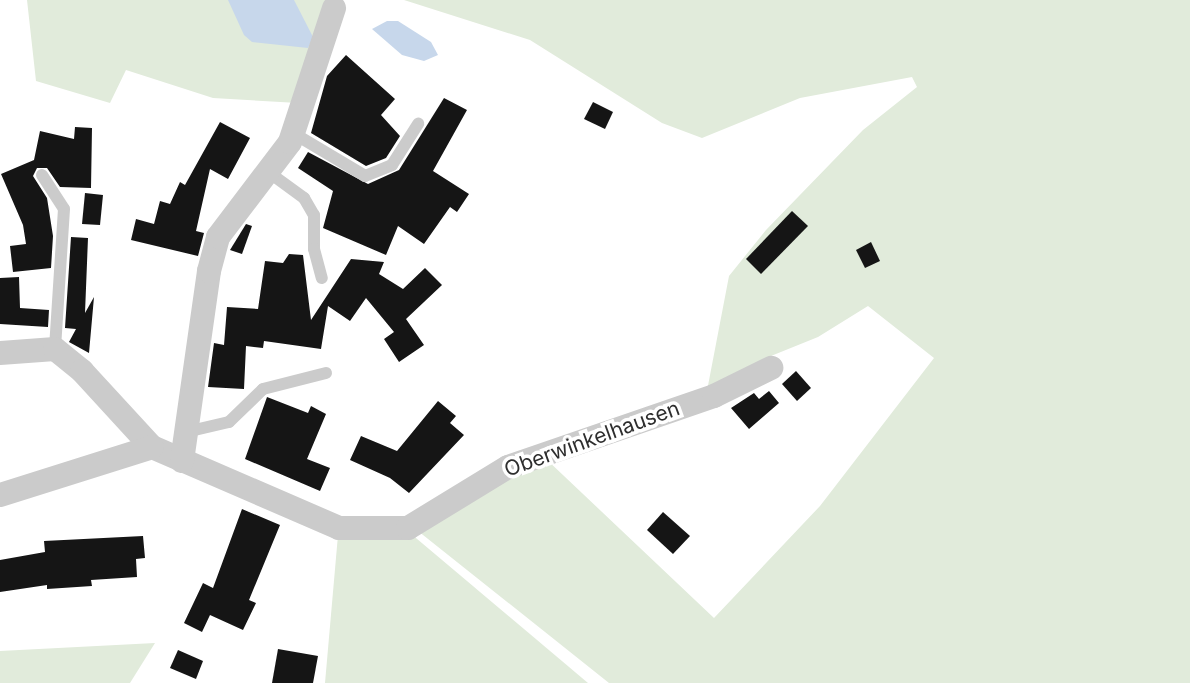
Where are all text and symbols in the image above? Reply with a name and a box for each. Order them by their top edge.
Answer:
street label: Oberwinkelhausen [501,396,683,482]

